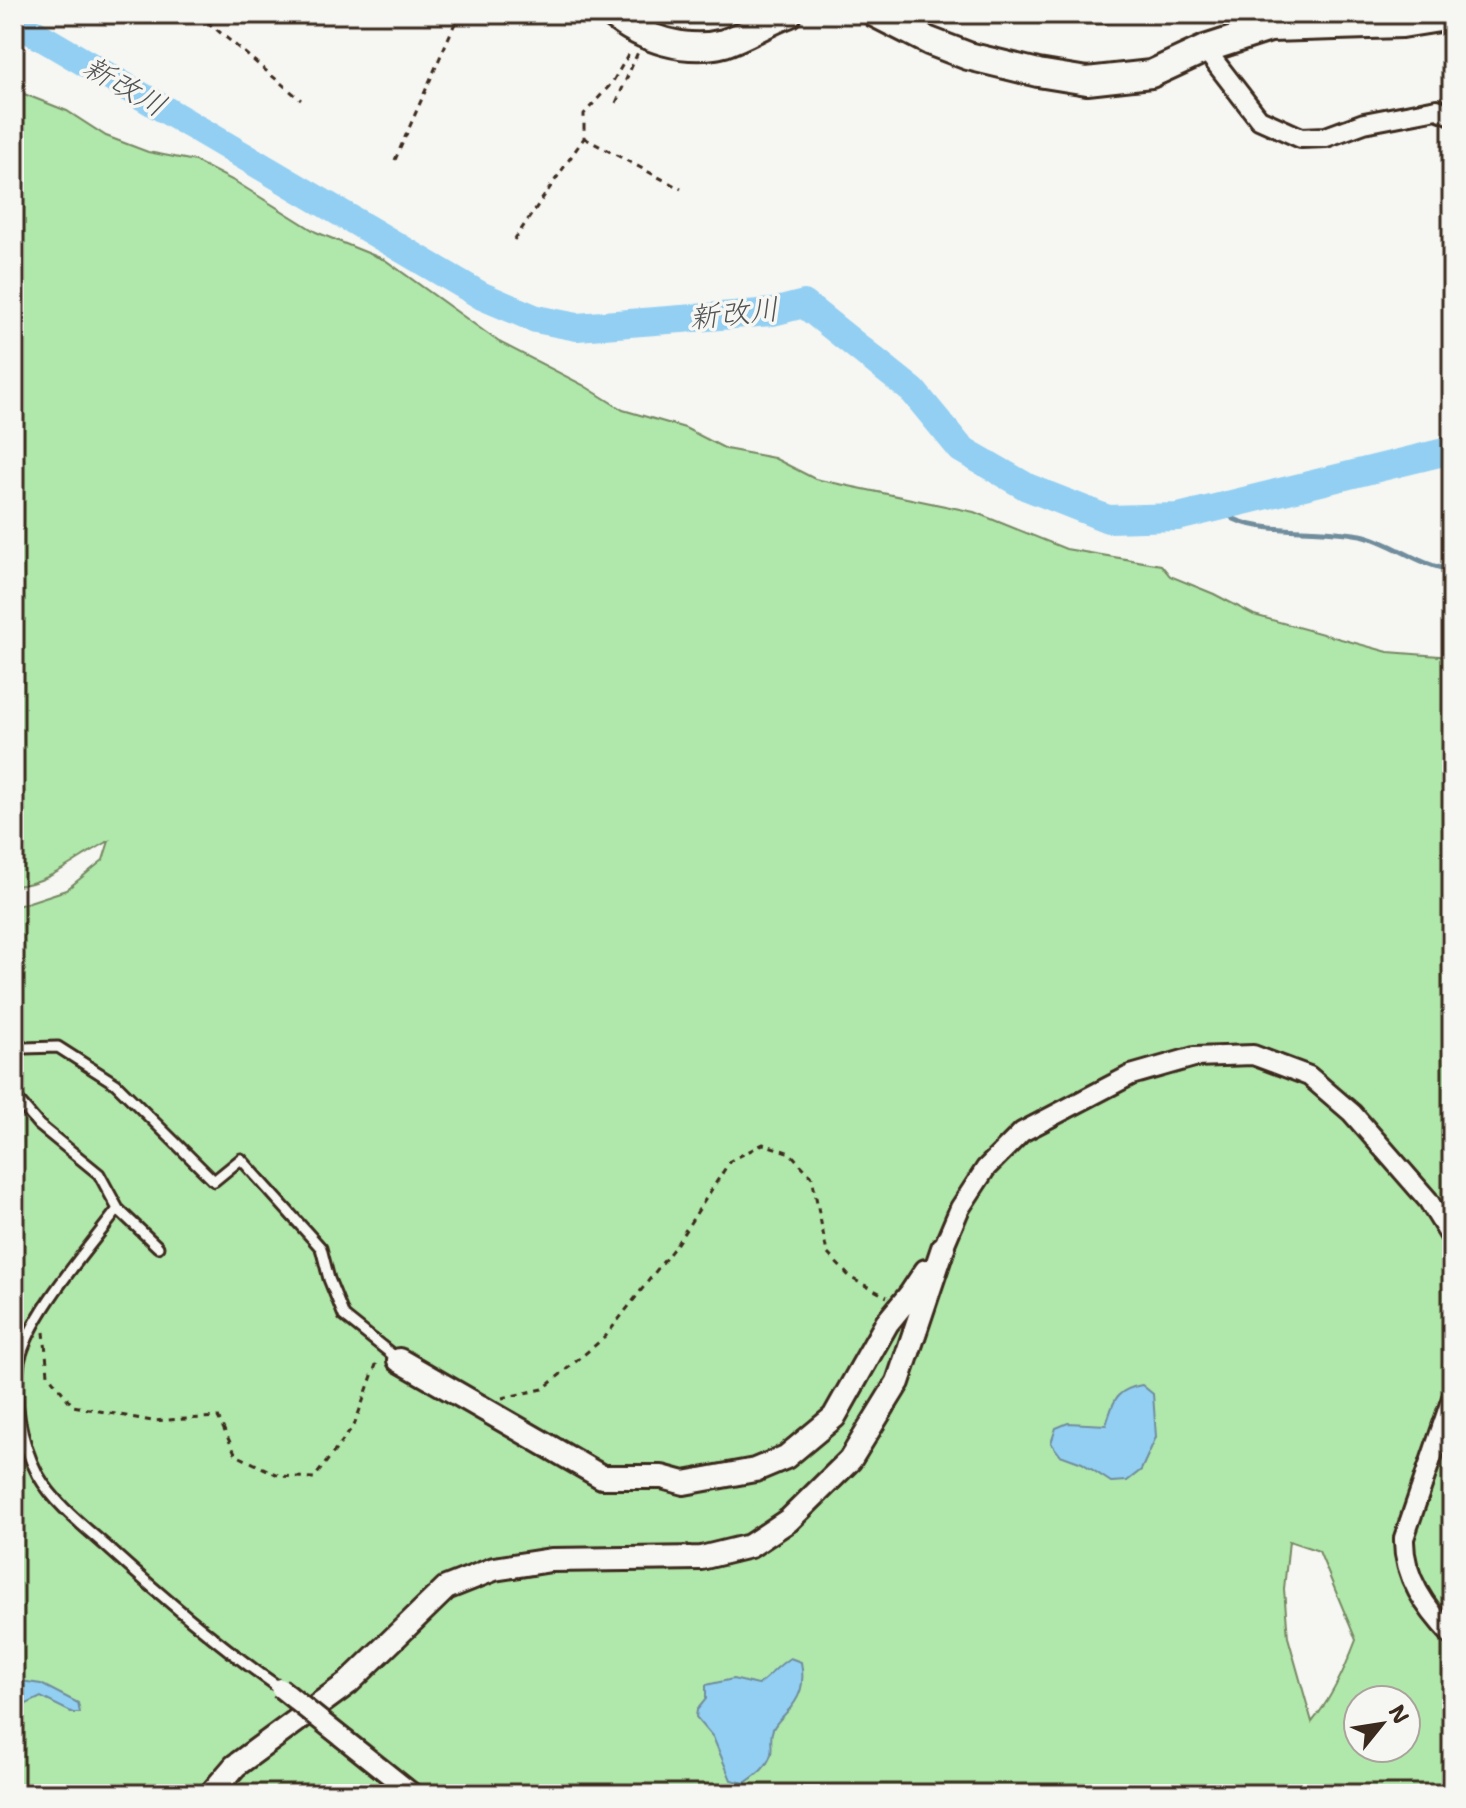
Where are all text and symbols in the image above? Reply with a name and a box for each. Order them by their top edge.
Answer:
water label: 新改川 [76,46,174,126]
water label: 新改川 [687,288,781,338]
north arrow [1342,1684,1422,1764]
text: N [1382,1699,1416,1729]

